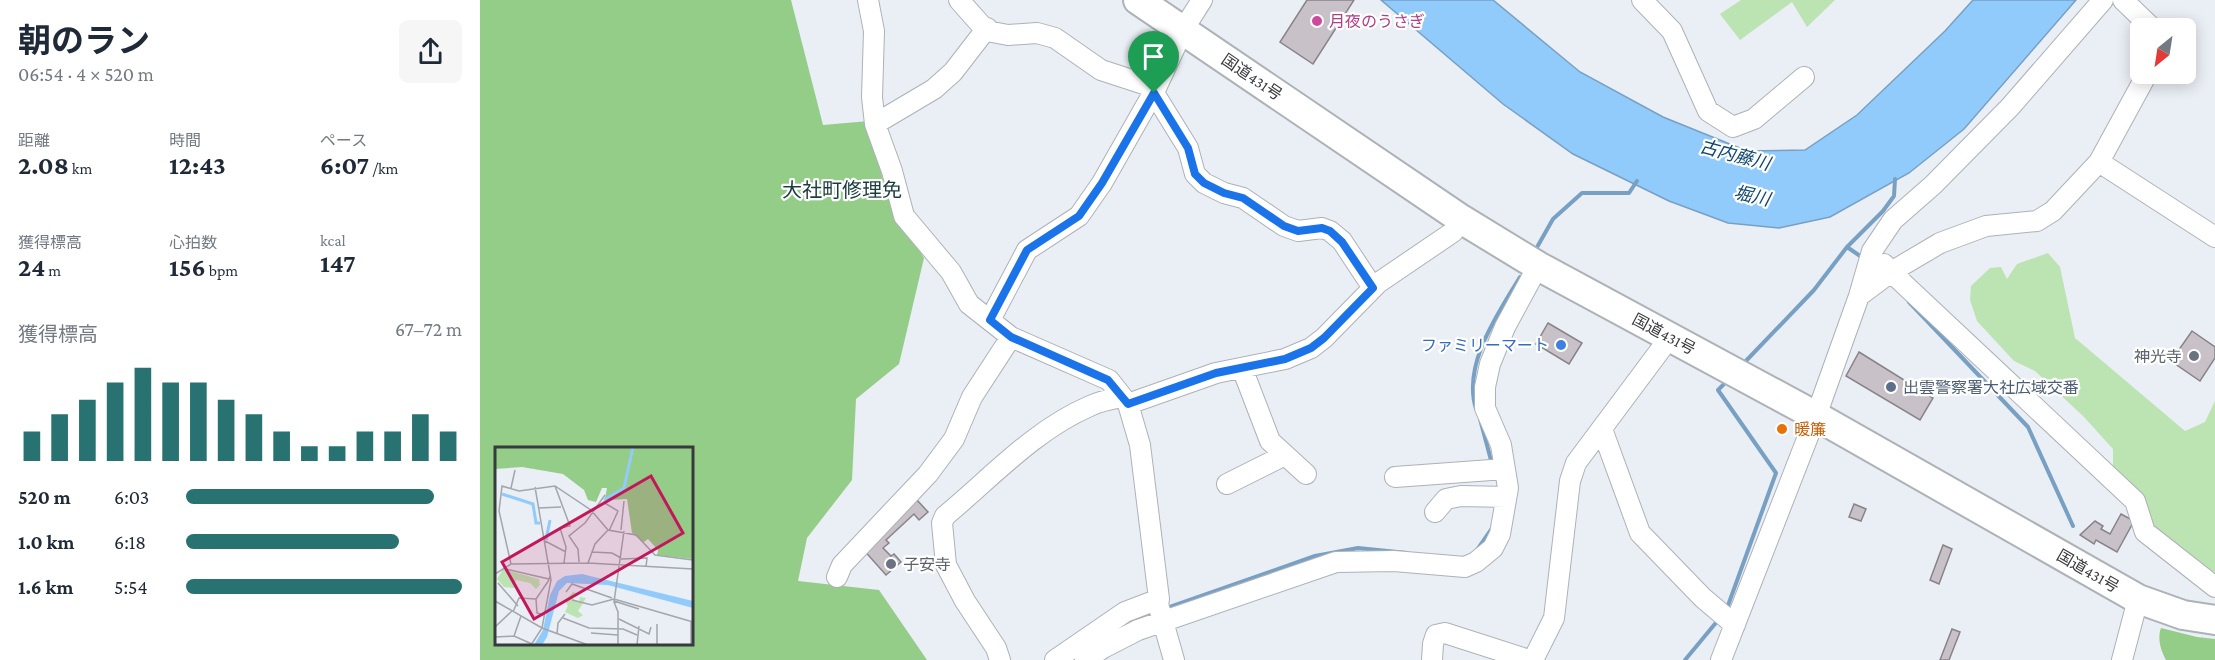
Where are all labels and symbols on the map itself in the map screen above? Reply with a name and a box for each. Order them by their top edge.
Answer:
place label: 月夜のうさぎ [1329,13,1425,30]
marker: 月夜のうさぎ [1310,14,1324,28]
north arrow [2130,18,2196,84]
pin [1128,31,1179,93]
street label: 国道431号 [1219,51,1285,103]
water label: 古内藤川 [1698,136,1774,174]
district label: 大社町修理免 [782,179,902,201]
water label: 堀川 [1732,182,1774,210]
street label: 国道431号 [1630,310,1698,358]
place label: ファミリーマート [1421,337,1549,354]
marker: ファミリーマート [1554,338,1568,352]
place label: 神光寺 [2134,348,2182,365]
marker: 神光寺 [2187,349,2201,363]
place label: 出雲警察署大社広域交番 [1903,379,2079,396]
marker: 出雲警察署大社広域交番 [1884,380,1898,394]
place label: 暖簾 [1794,421,1826,438]
marker: 暖簾 [1775,422,1789,436]
inset map [495,447,693,645]
street label: 国道431号 [2054,546,2122,596]
place label: 子安寺 [903,556,951,573]
marker: 子安寺 [884,557,898,571]

